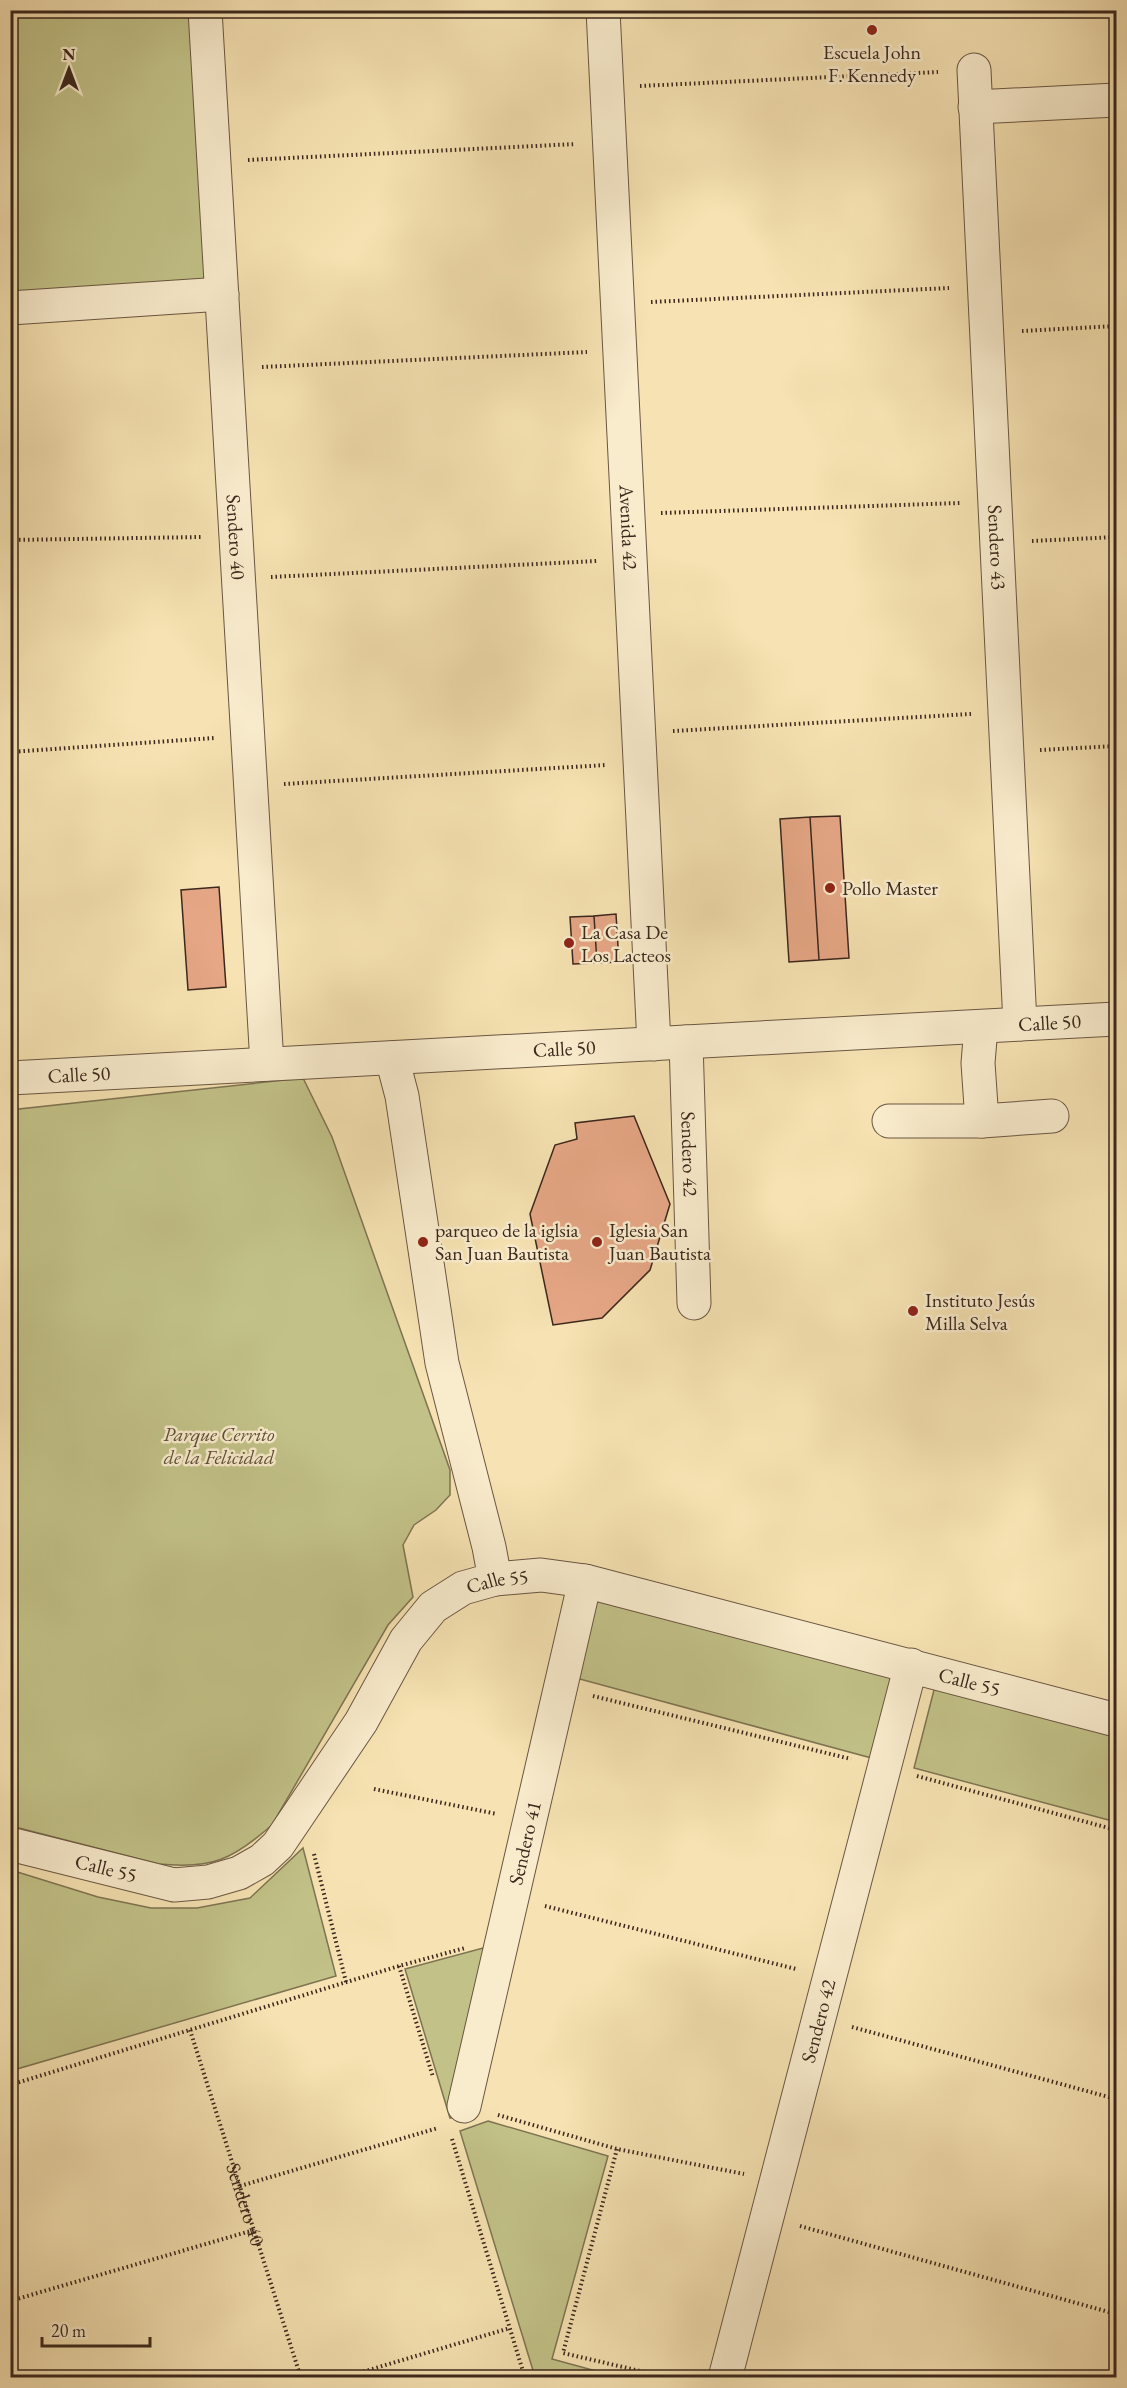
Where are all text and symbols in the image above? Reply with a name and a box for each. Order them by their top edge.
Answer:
marker: Escuela John F. Kennedy [865,23,879,37]
north arrow [39,39,99,99]
place label: Escuela John F. Kennedy [823,39,922,88]
text: N [63,44,76,65]
street label: Avenida 42 [613,483,644,571]
street label: Sendero 40 [221,494,252,581]
street label: Sendero 43 [982,504,1012,591]
place label: Pollo Master [842,875,938,901]
marker: Pollo Master [823,881,837,895]
place label: La Casa De Los Lacteos [581,919,671,968]
marker: La Casa De Los Lacteos [562,936,576,950]
street label: Calle 50 [1017,1008,1082,1037]
street label: Calle 50 [532,1034,597,1063]
street label: Calle 50 [47,1060,111,1089]
street label: Sendero 42 [675,1111,704,1197]
place label: parqueo de la iglsia San Juan Bautista [435,1217,579,1266]
place label: Iglesia San Juan Bautista [607,1217,711,1266]
marker: parqueo de la iglsia San Juan Bautista [416,1235,430,1249]
marker: Iglesia San Juan Bautista [590,1235,604,1249]
place label: Instituto Jesús Milla Selva [925,1287,1035,1336]
marker: Instituto Jesús Milla Selva [906,1304,920,1318]
park label: Parque Cerrito de la Felicidad [163,1421,275,1470]
street label: Calle 55 [463,1563,529,1600]
street label: Calle 55 [936,1661,1003,1702]
street label: Sendero 41 [502,1798,547,1887]
street label: Calle 55 [72,1848,140,1888]
street label: Sendero 42 [795,1976,842,2066]
street label: Sendero 40 [220,2160,271,2249]
scale bar [42,2310,150,2348]
text: 20 m [51,2319,86,2342]

